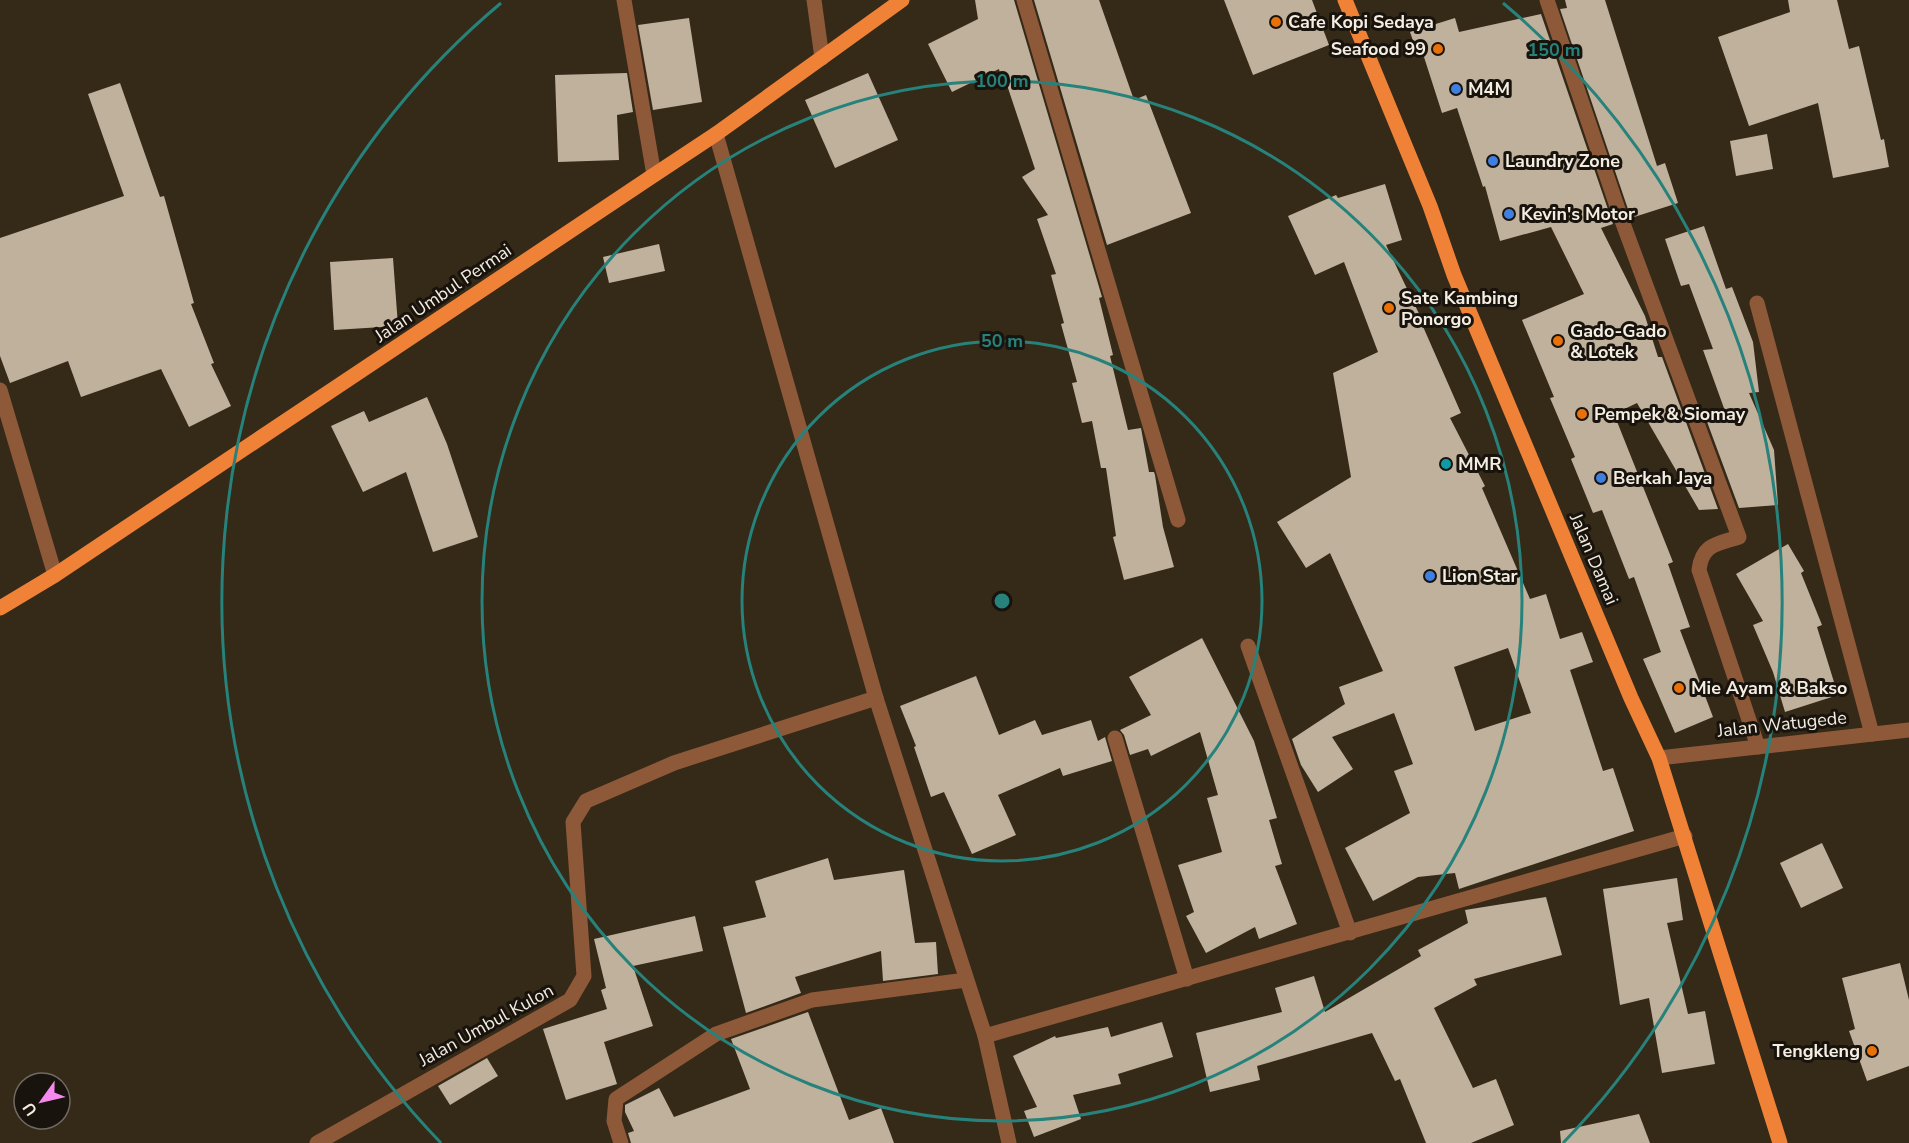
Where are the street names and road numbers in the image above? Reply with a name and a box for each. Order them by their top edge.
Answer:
street label: Jalan Umbul Permai [369,238,516,348]
street label: Jalan Damai [1564,509,1624,608]
street label: Jalan Watugede [1715,705,1848,743]
street label: Jalan Umbul Kulon [413,978,558,1073]

